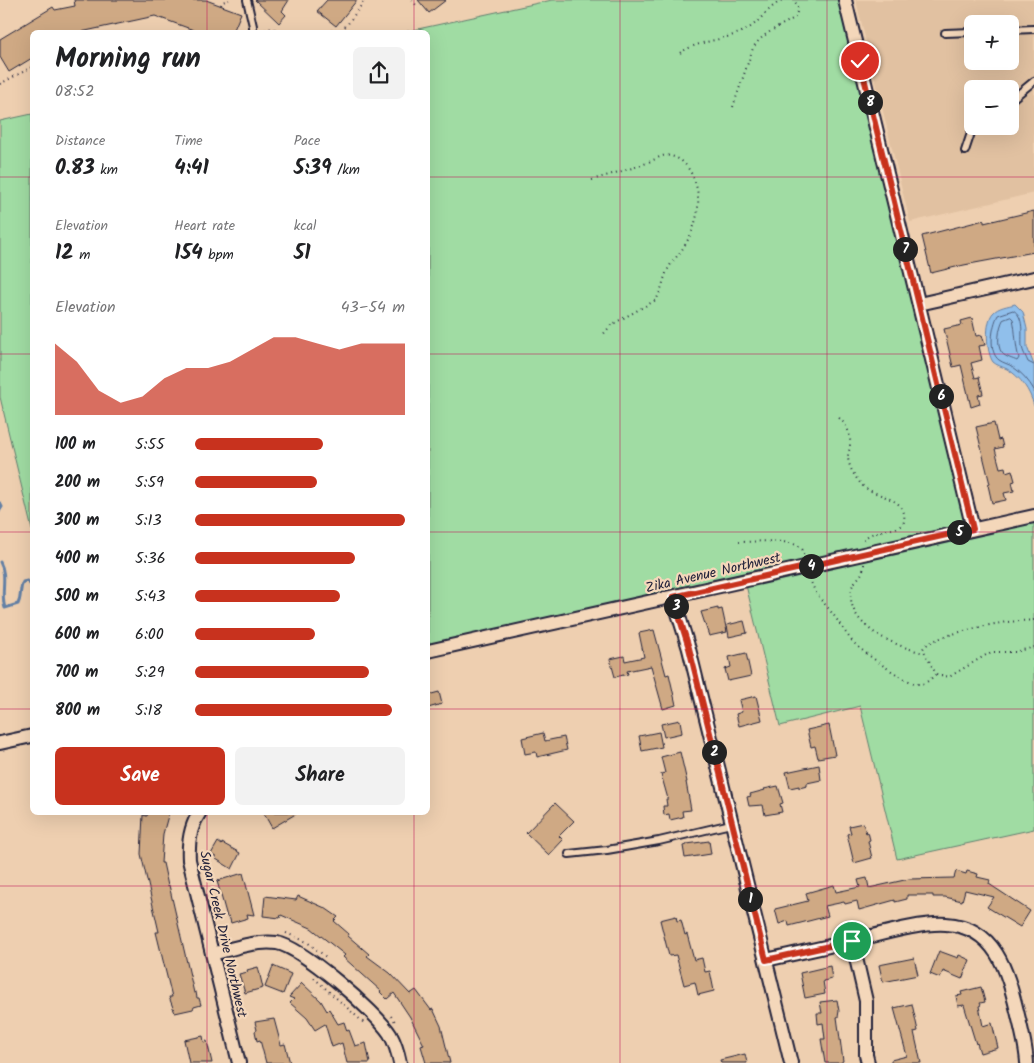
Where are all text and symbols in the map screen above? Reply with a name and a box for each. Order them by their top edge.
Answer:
map controls [964,15,1019,135]
button: + [964,15,1019,70]
text: Morning run [55,37,201,82]
pin [839,40,881,82]
button: share [353,47,405,99]
icon: check [846,47,874,75]
text: 08:52 [55,79,94,104]
button: − [964,80,1019,135]
pin: 8 [858,90,882,114]
text: 8 [866,91,875,113]
text: Distance [55,130,105,152]
text: Time [174,130,203,152]
text: Pace [294,130,320,152]
text: 0.83 [55,152,95,185]
text: 4:41 [174,152,209,185]
text: 5:39 [294,152,332,185]
text: km [95,159,118,181]
text: /km [332,159,360,181]
text: Elevation [55,215,108,237]
text: Heart rate [174,215,235,237]
text: kcal [294,215,316,237]
pin: 7 [892,236,918,262]
text: 12 [55,237,74,270]
text: 154 [174,237,203,270]
text: 51 [294,237,311,270]
text: 7 [902,238,909,260]
text: m [74,244,90,266]
text: bpm [203,244,234,266]
text: Elevation [55,295,116,320]
text: 43–54 m [341,295,405,320]
pin: 6 [928,384,954,408]
text: 6 [938,385,945,407]
text: 100 m [55,432,96,457]
text: 5:55 [135,432,165,457]
text: 200 m [55,470,100,495]
text: 5:59 [135,470,164,495]
text: 300 m [55,508,99,533]
text: 5:13 [135,508,162,533]
pin: 5 [946,520,972,544]
text: 5 [956,521,963,543]
text: 400 m [55,546,99,571]
text: 5:36 [135,546,166,571]
street label: Zika Avenue Northwest [643,547,784,599]
pin: 4 [798,554,824,578]
text: 4 [808,555,815,577]
text: 500 m [55,584,99,609]
text: 5:43 [135,584,165,609]
pin: 3 [664,594,688,618]
text: 3 [673,595,680,617]
text: 600 m [55,622,99,647]
text: 6:00 [135,622,164,647]
text: 700 m [55,660,98,685]
text: 5:29 [135,660,165,685]
text: 800 m [55,698,100,723]
text: 5:18 [135,698,162,723]
pin: 2 [702,740,726,764]
text: 2 [710,741,719,763]
button: Save [55,747,225,805]
button: Share [235,747,405,805]
street label: Sugar Creek Drive Northwest [193,849,253,1020]
pin: 1 [738,886,762,912]
text: 1 [748,888,753,910]
pin [831,920,873,962]
icon: arrive [838,927,866,955]

